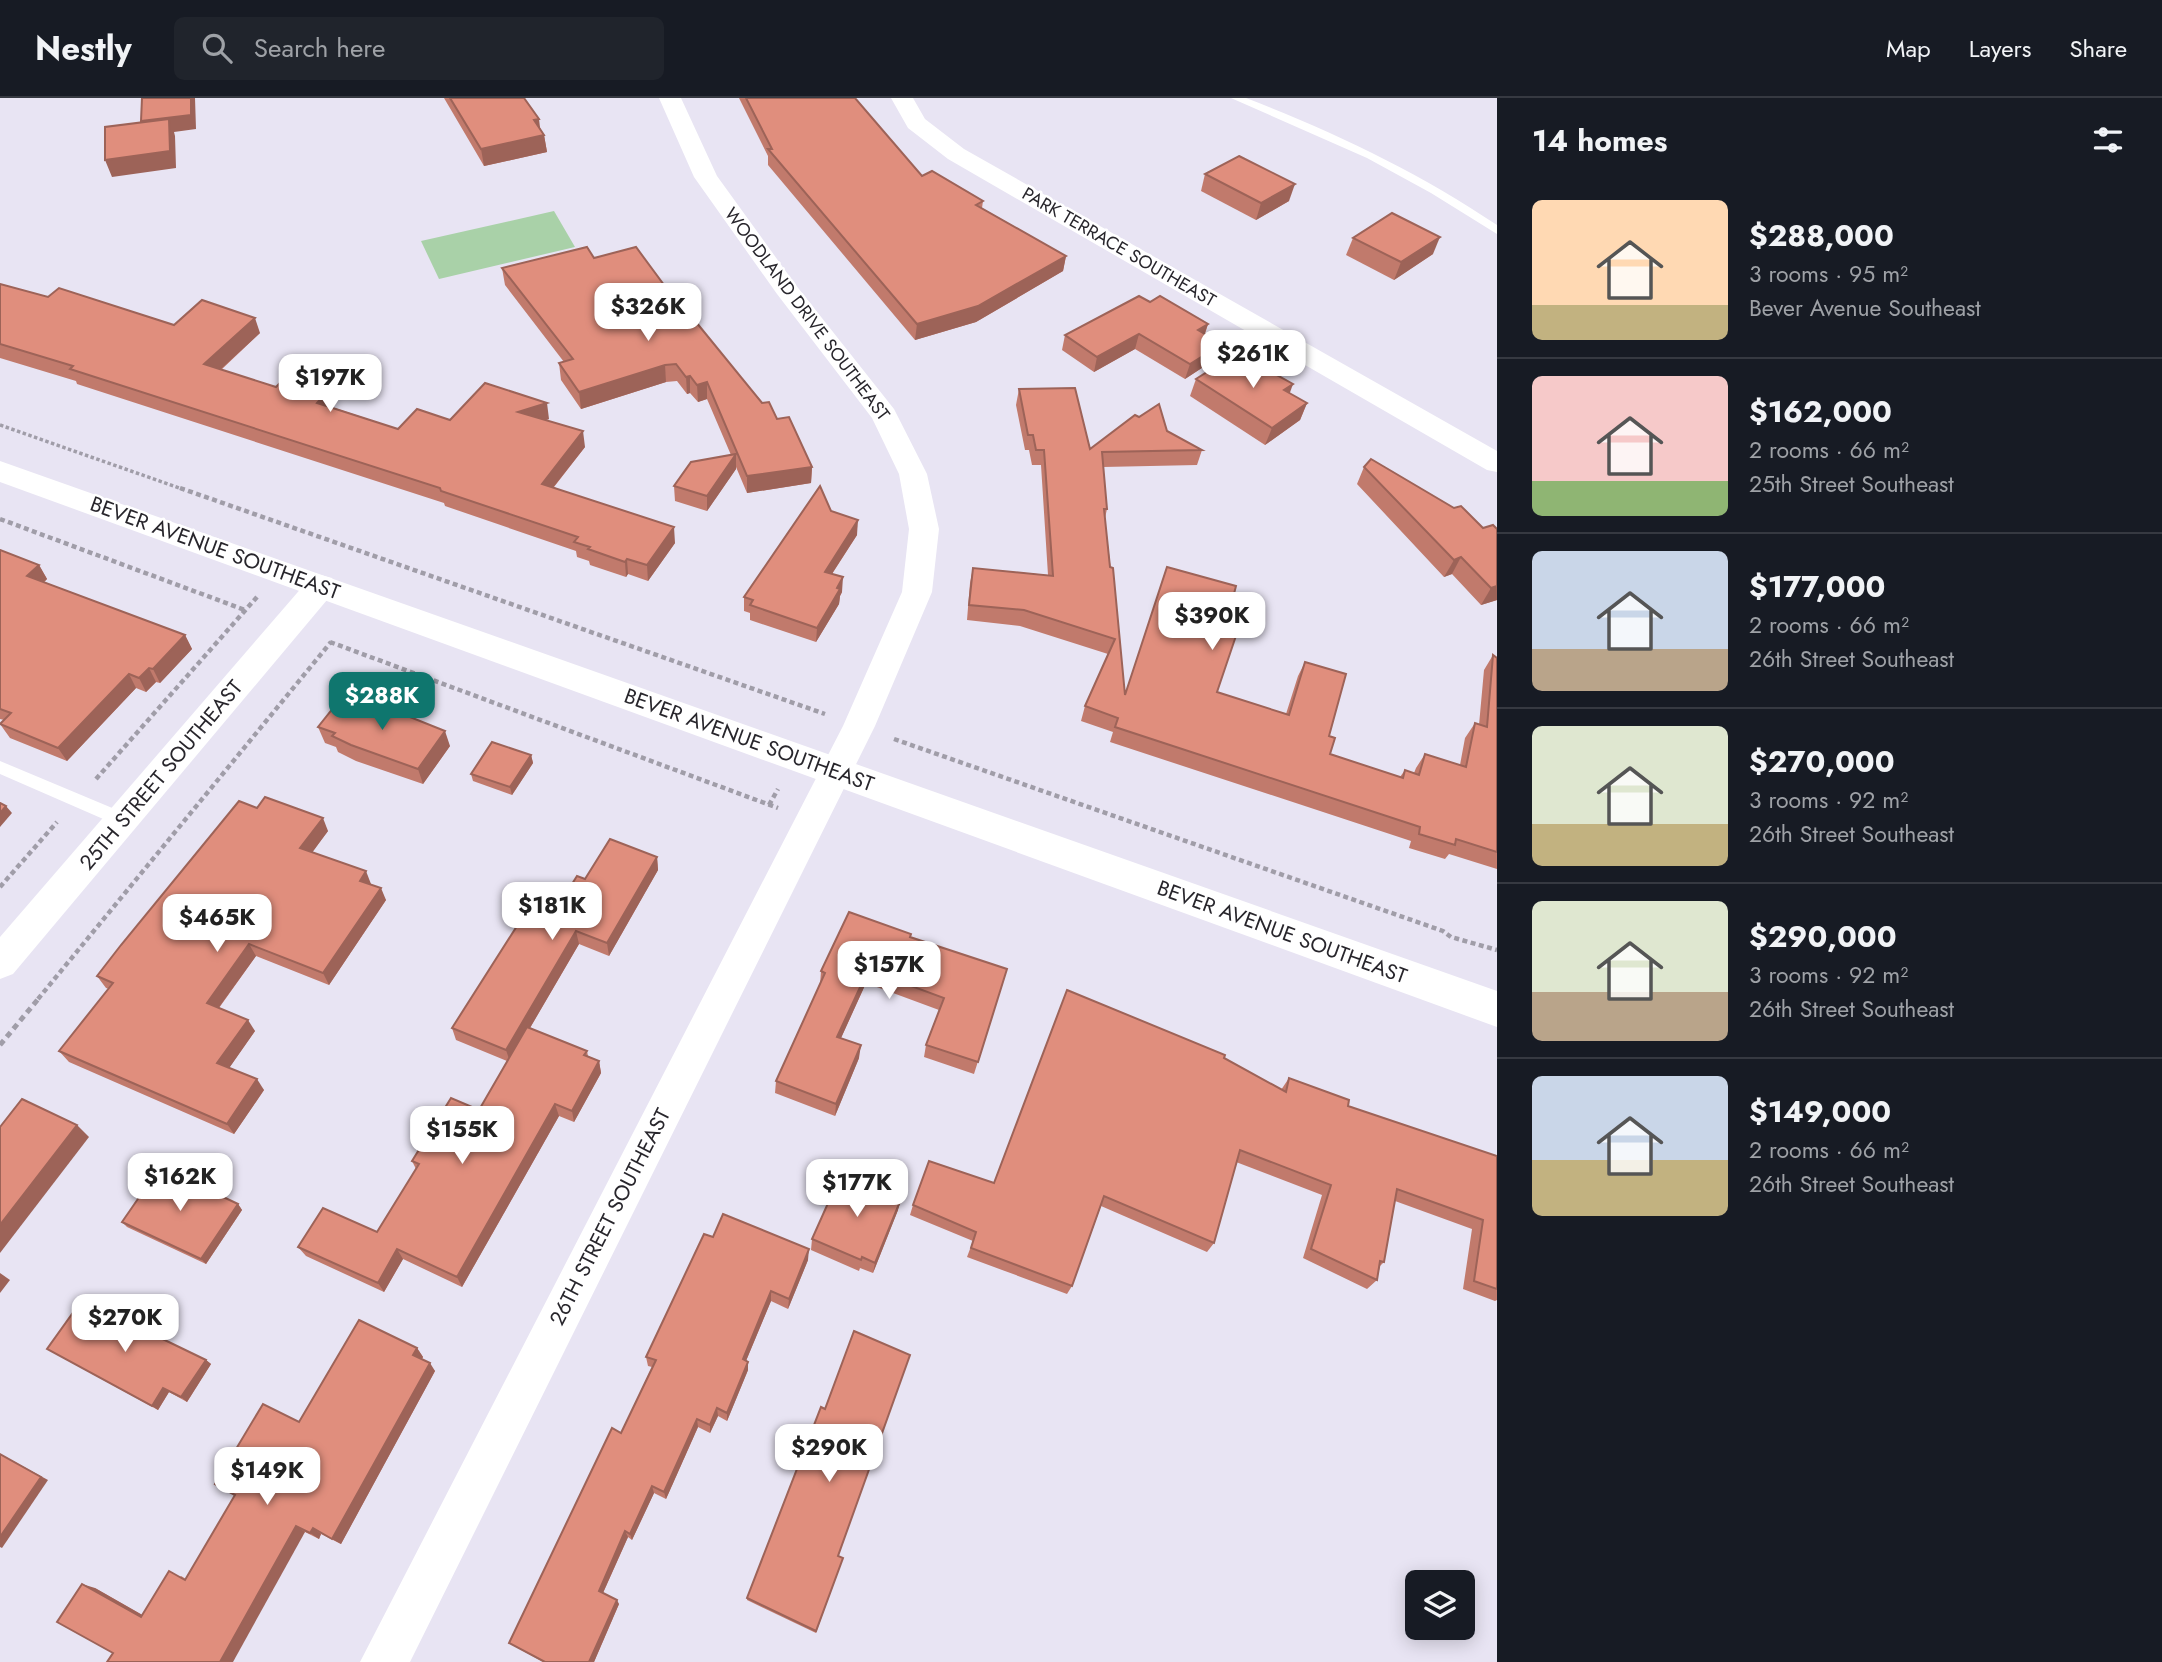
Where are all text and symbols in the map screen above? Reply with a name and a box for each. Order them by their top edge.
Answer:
search box [174,17,664,80]
text: Nestly [35,25,132,72]
icon: search [198,29,236,67]
text: Search here [254,29,385,67]
text: Map [1886,31,1931,66]
text: Layers [1969,31,2031,66]
text: Share [2069,31,2127,66]
text: 14 homes [1532,119,1667,162]
icon: filters [2089,121,2127,159]
street label: PARK TERRACE SOUTHEAST [1017,181,1221,314]
street label: WOODLAND DRIVE SOUTHEAST [718,202,896,426]
text: $288,000 [1749,214,1894,257]
icon: home [1588,228,1672,312]
text: 3 rooms · 95 m² [1749,257,1908,291]
pin: $326K [599,284,697,343]
text: $326K [610,289,686,323]
text: Bever Avenue Southeast [1749,291,1981,325]
pin: $261K [1204,330,1302,390]
text: $261K [1217,336,1289,370]
pin: $197K [281,354,379,414]
text: $197K [295,360,365,394]
text: $162,000 [1749,390,1892,433]
icon: home [1588,404,1672,488]
text: 2 rooms · 66 m² [1749,433,1909,467]
text: 25th Street Southeast [1749,467,1954,501]
street label: BEVER AVENUE SOUTHEAST [86,489,344,607]
text: $177,000 [1749,565,1885,608]
icon: home [1588,579,1672,663]
pin: $390K [1163,592,1261,652]
text: $390K [1174,598,1250,632]
text: 2 rooms · 66 m² [1749,608,1909,642]
text: 26th Street Southeast [1749,642,1954,676]
pin: $288K [333,672,431,732]
street label: 25TH STREET SOUTHEAST [72,673,250,876]
text: $288K [345,678,419,712]
street label: BEVER AVENUE SOUTHEAST [620,681,878,799]
text: $270,000 [1749,740,1895,783]
icon: home [1588,754,1672,838]
text: 3 rooms · 92 m² [1749,783,1908,817]
text: 26th Street Southeast [1749,817,1954,851]
street label: BEVER AVENUE SOUTHEAST [1153,873,1411,991]
pin: $181K [503,882,601,942]
text: $181K [518,888,586,922]
pin: $465K [168,894,266,954]
text: $465K [179,900,255,934]
text: $290,000 [1749,915,1897,958]
icon: home [1588,929,1672,1013]
pin: $157K [840,942,938,1001]
text: $157K [854,947,924,981]
text: 3 rooms · 92 m² [1749,958,1908,992]
text: 26th Street Southeast [1749,992,1954,1026]
text: $149,000 [1749,1090,1891,1133]
street label: 26TH STREET SOUTHEAST [542,1103,678,1331]
icon: home [1588,1104,1672,1188]
pin: $155K [413,1107,511,1166]
text: $155K [426,1112,498,1146]
text: 2 rooms · 66 m² [1749,1133,1909,1167]
pin: $162K [131,1154,229,1213]
text: $162K [144,1159,216,1193]
pin: $177K [808,1160,906,1219]
text: $177K [822,1165,892,1199]
text: 26th Street Southeast [1749,1167,1954,1201]
pin: $270K [76,1294,174,1354]
text: $270K [88,1300,162,1334]
pin: $290K [780,1424,878,1484]
text: $290K [791,1430,867,1464]
pin: $149K [218,1448,316,1507]
text: $149K [230,1453,304,1487]
map controls [1405,1570,1475,1640]
button: layers [1405,1570,1475,1640]

